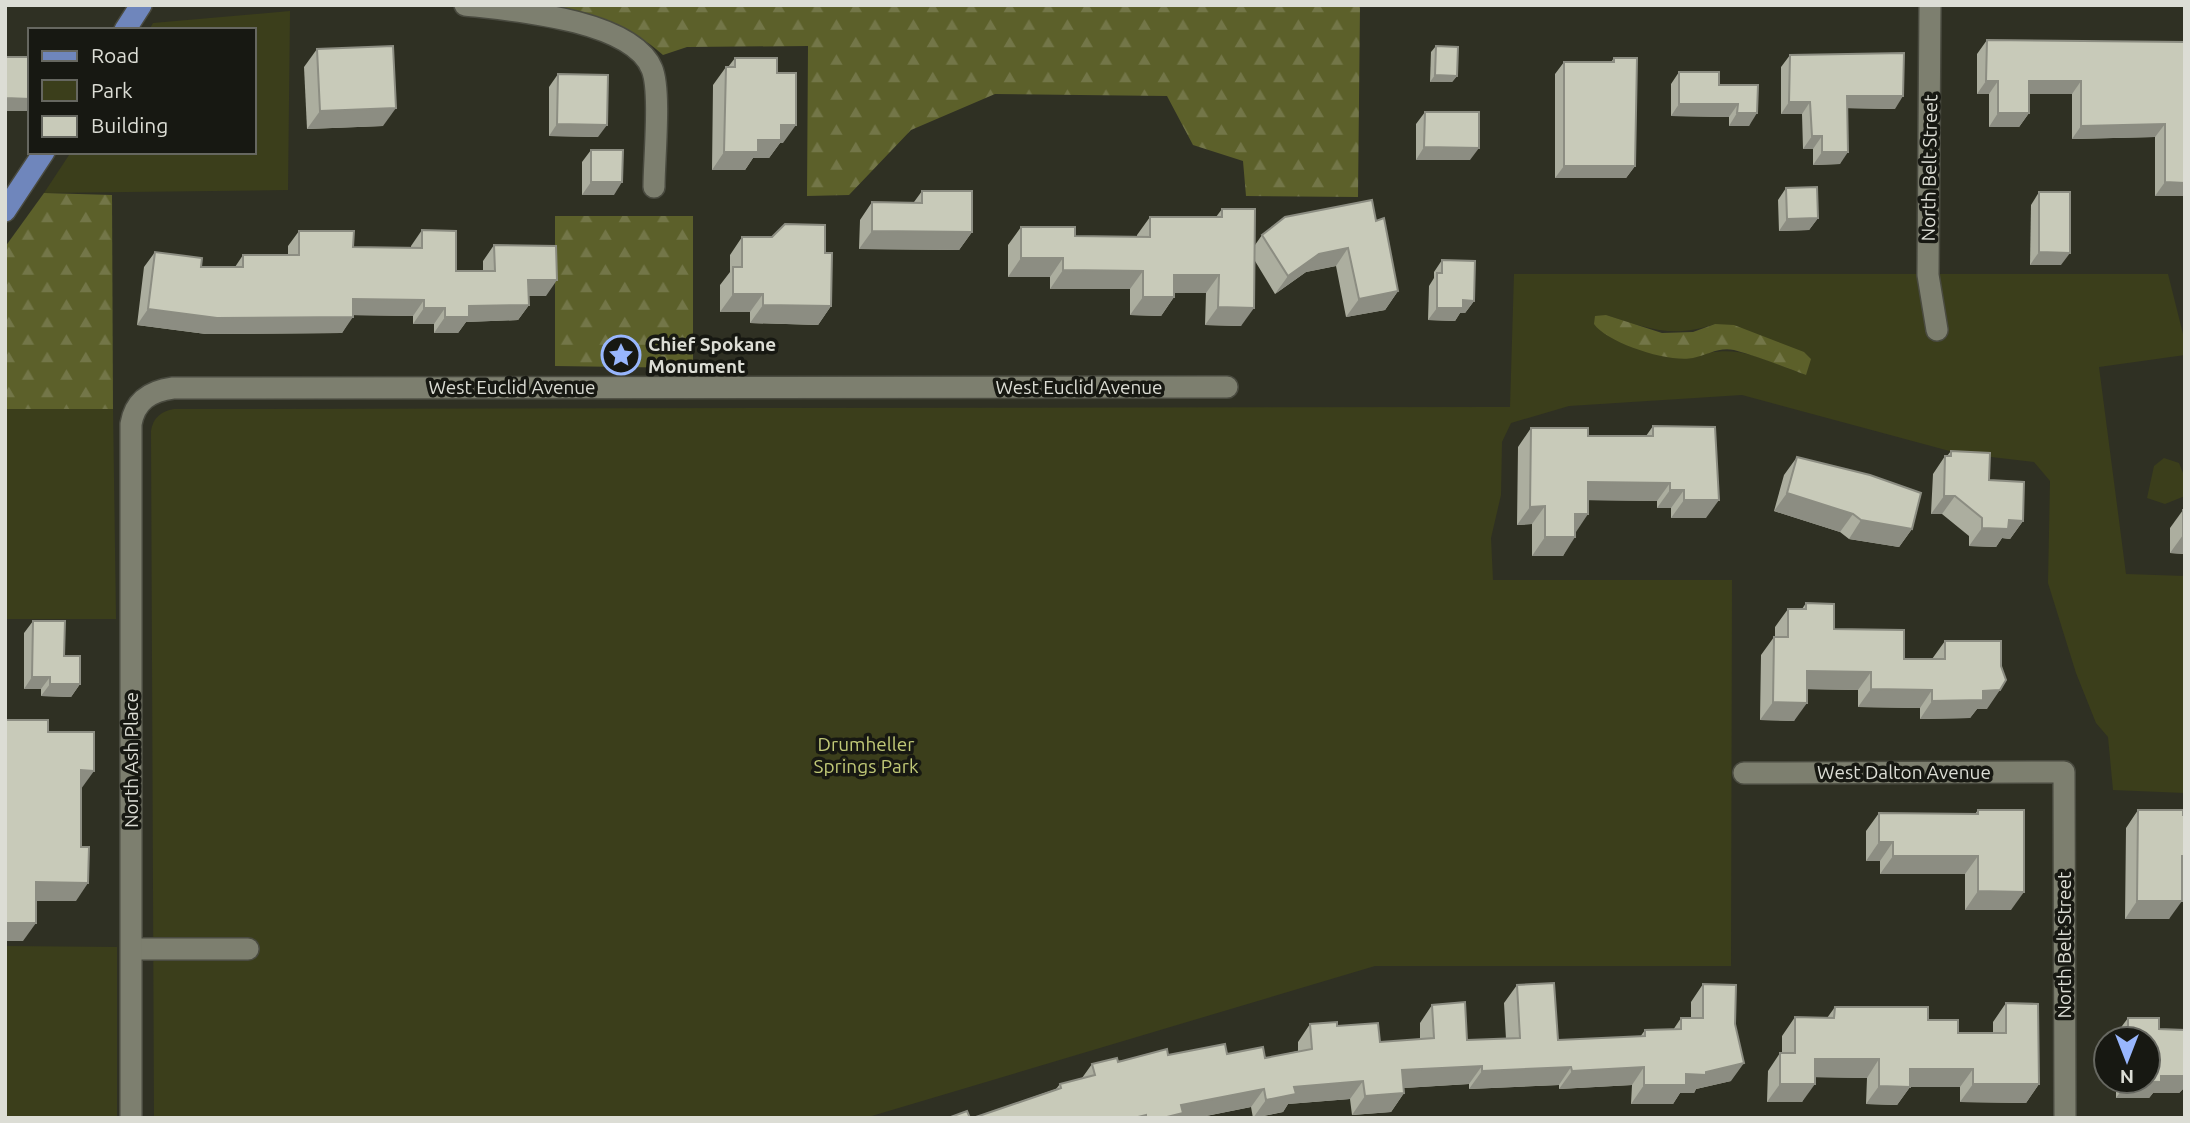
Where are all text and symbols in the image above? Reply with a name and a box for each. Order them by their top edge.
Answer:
legend [28,28,256,154]
text: Road [91,43,139,67]
text: Park [91,78,133,102]
street label: North Belt Street [1917,94,1941,242]
text: Building [91,113,168,137]
place label: Chief Spokane Monument [648,333,776,377]
place icon: Chief Spokane Monument [600,334,642,376]
street label: West Euclid Avenue [428,376,596,398]
street label: West Euclid Avenue [995,376,1163,398]
street label: North Ash Place [120,692,142,828]
park label: Drumheller Springs Park [813,733,919,777]
street label: West Dalton Avenue [1817,761,1991,783]
street label: North Belt Street [2053,871,2075,1018]
north arrow [2092,1025,2162,1095]
text: N [2120,1066,2134,1088]

